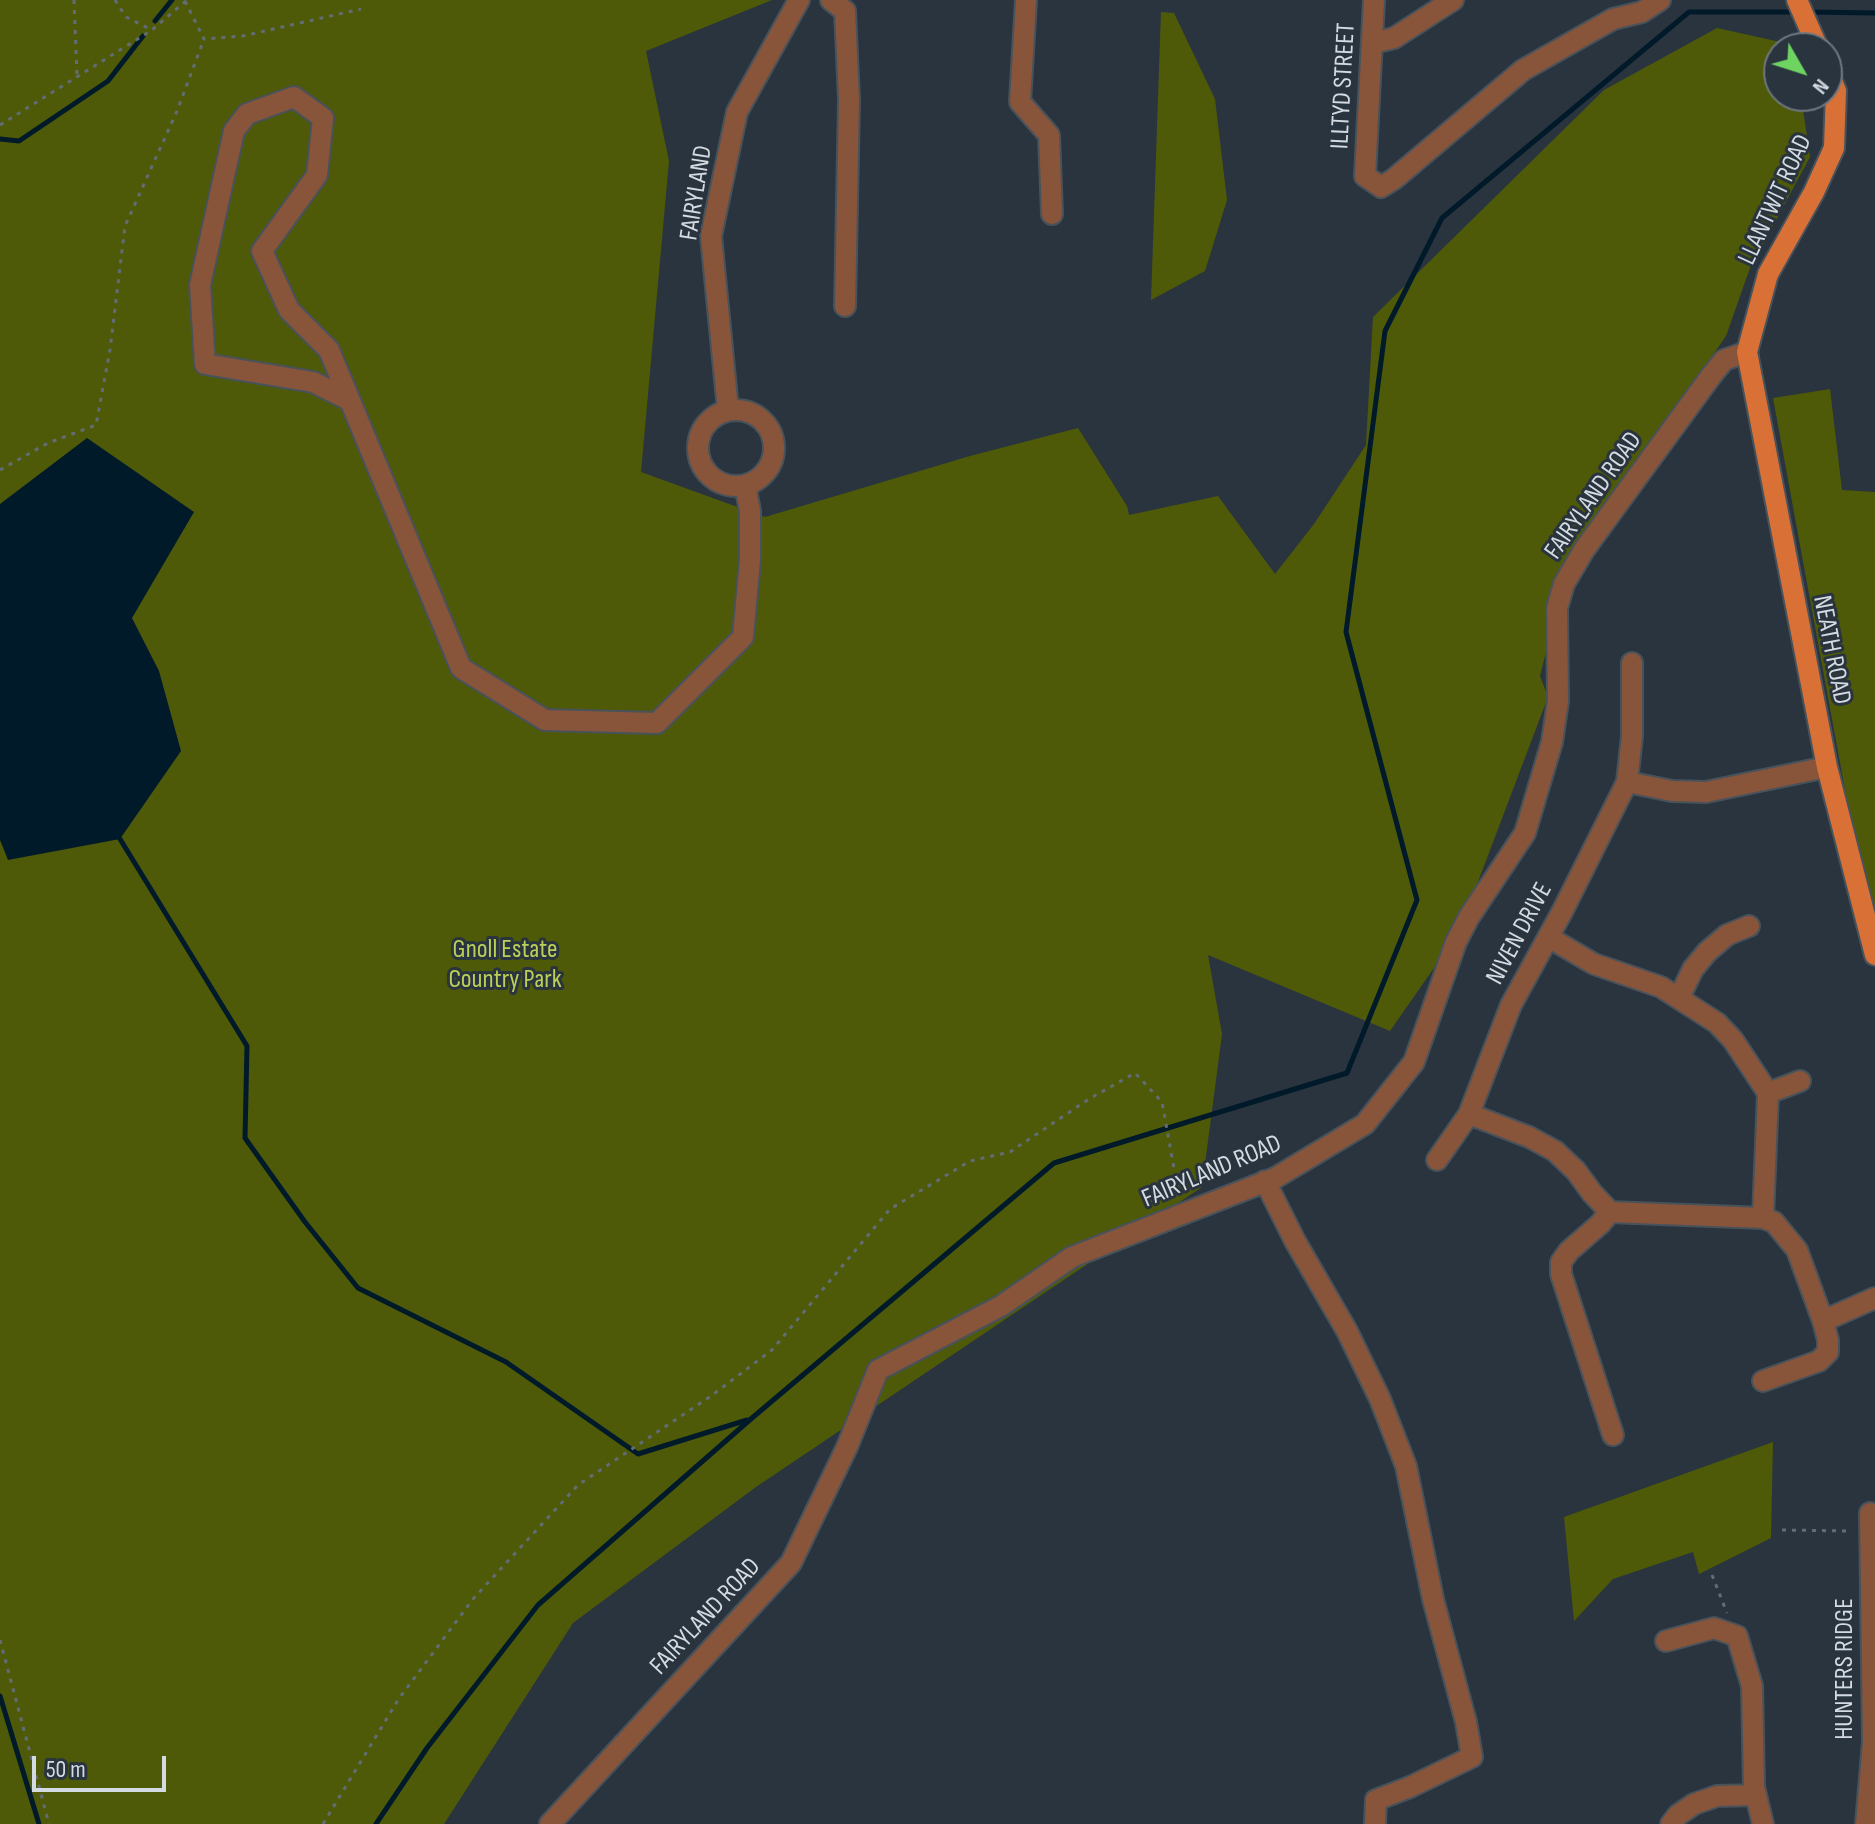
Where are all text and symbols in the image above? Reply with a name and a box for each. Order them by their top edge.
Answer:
street label: ILLTYD STREET [1325,22,1363,150]
north arrow [1763,32,1843,112]
text: N [1806,73,1835,99]
street label: LLANTWIT ROAD [1732,130,1820,270]
street label: FAIRYLAND [674,143,720,243]
street label: FAIRYLAND ROAD [1539,426,1649,566]
street label: NEATH ROAD [1805,593,1857,707]
street label: NIVEN DRIVE [1480,878,1560,990]
park label: Gnoll Estate Country Park [448,934,562,996]
street label: FAIRYLAND ROAD [1138,1129,1286,1215]
street label: FAIRYLAND ROAD [644,1552,768,1682]
street label: HUNTERS RIDGE [1829,1598,1861,1740]
scale bar [36,1740,170,1790]
text: 50 m [46,1755,86,1784]

